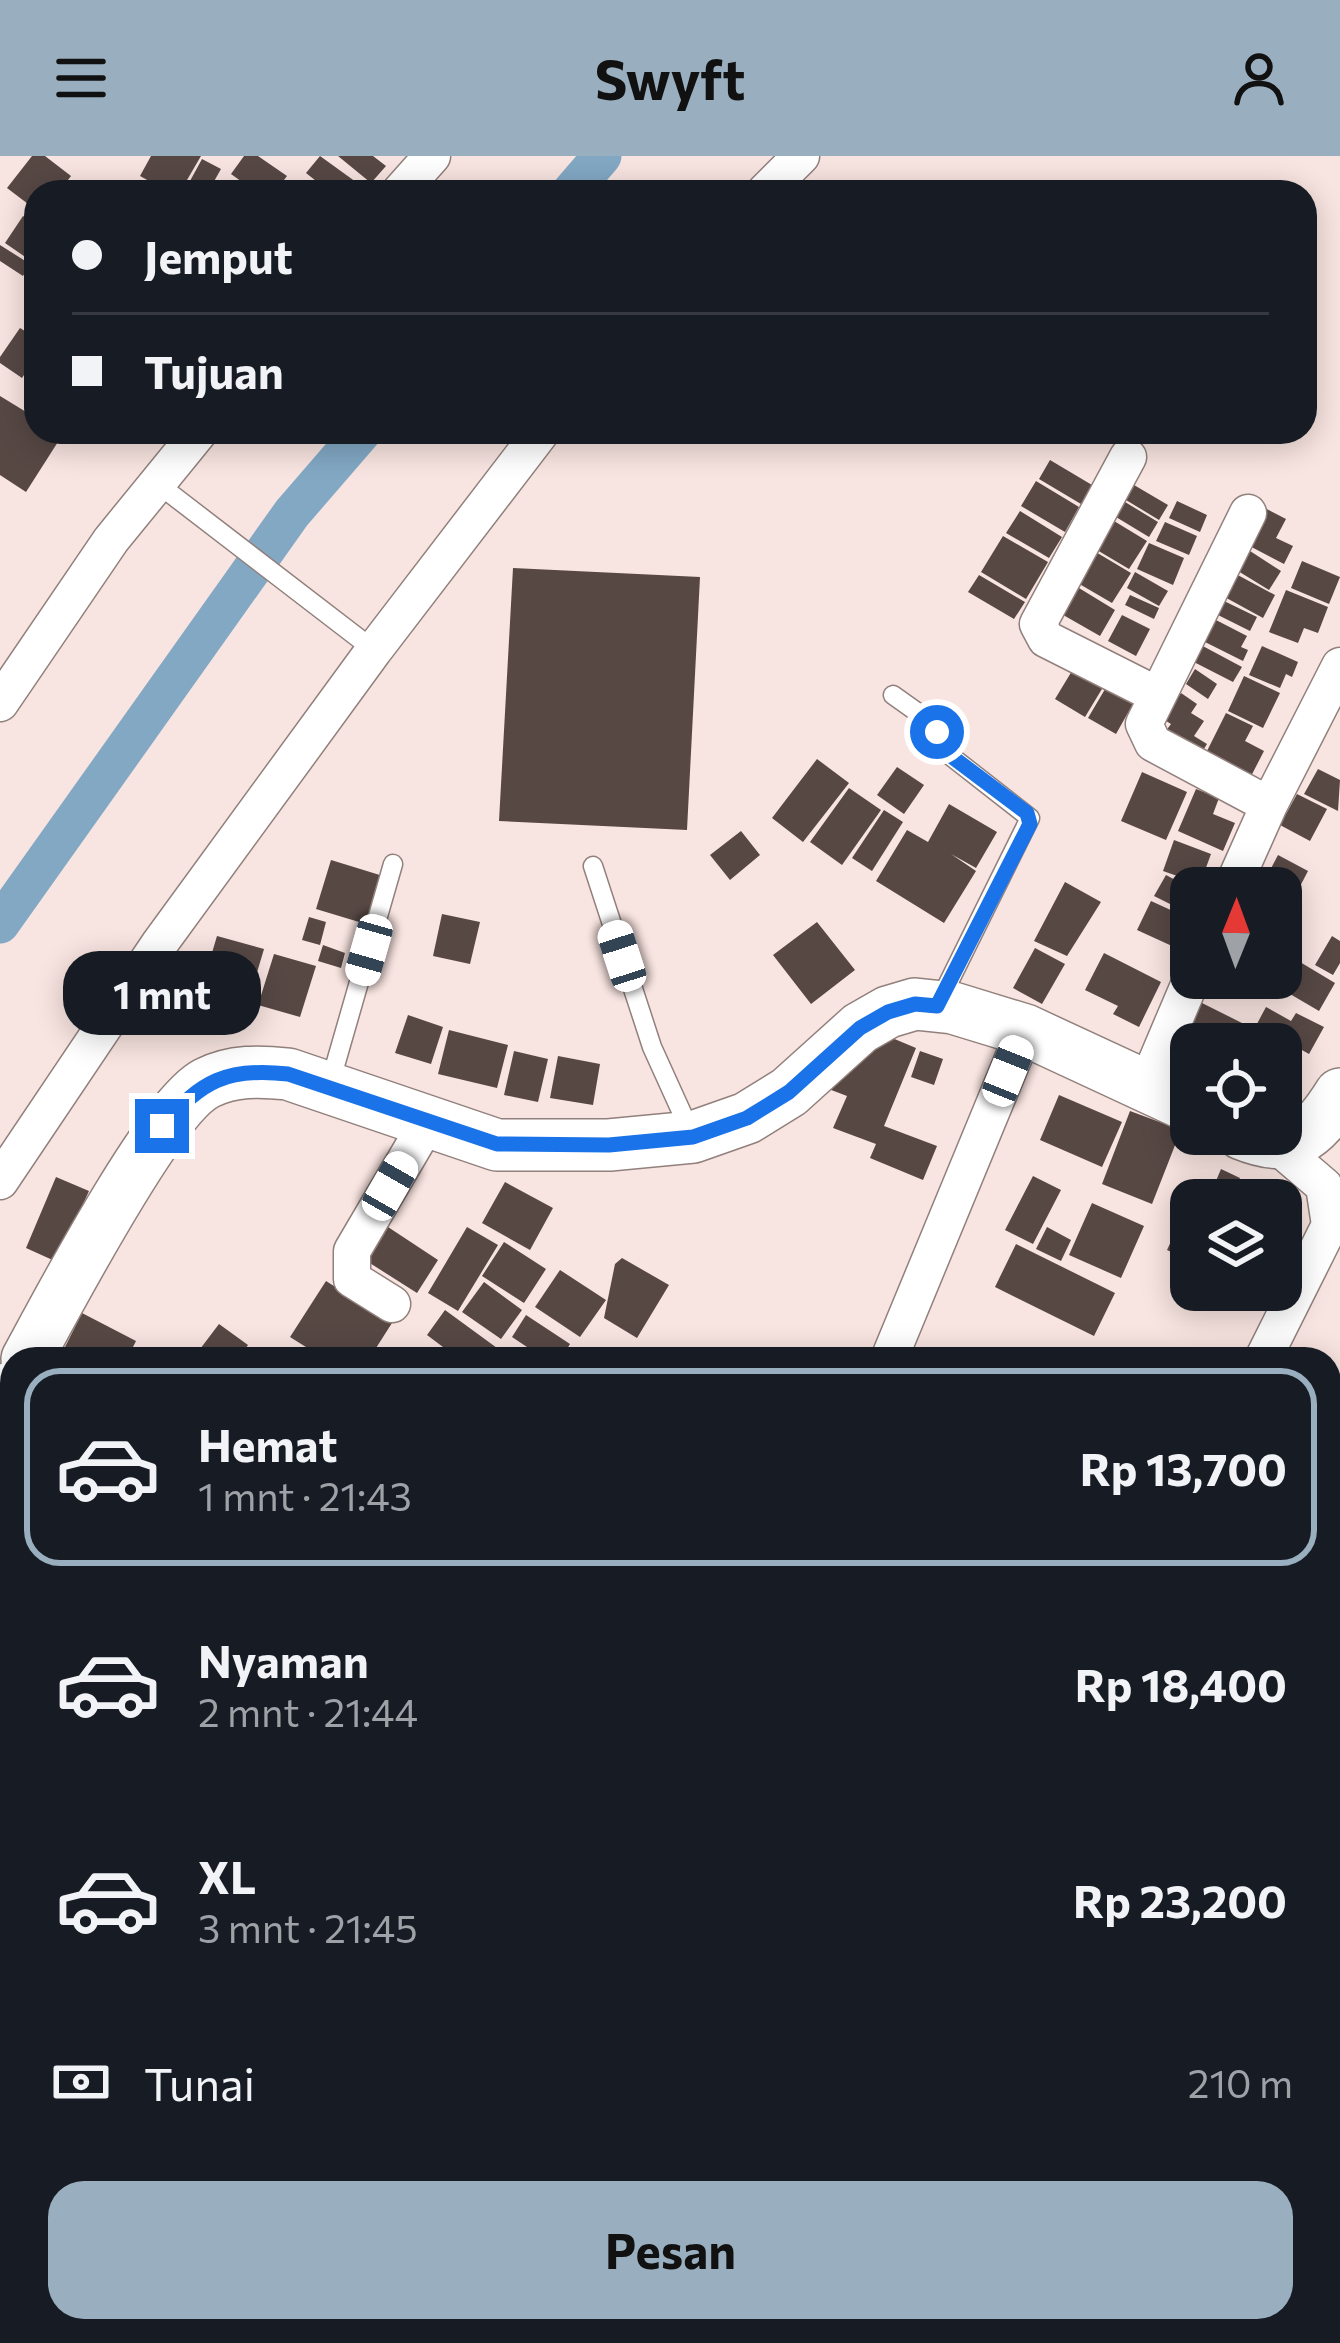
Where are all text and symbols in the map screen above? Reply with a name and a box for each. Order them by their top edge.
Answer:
icon: menu [48,45,114,111]
text: Swyft [595,45,745,111]
icon: person [1226,45,1292,111]
text: Jemput [144,228,293,283]
text: Tujuan [144,343,284,398]
route start [910,705,964,759]
north arrow [1170,867,1302,999]
map controls [1170,867,1302,1311]
car [342,910,396,990]
car [594,916,650,996]
callout: 1 mnt [63,952,261,1036]
text: 1 mnt [113,969,211,1017]
button: locate [1170,1023,1302,1155]
car [978,1031,1038,1111]
route end [135,1099,189,1153]
car [356,1146,424,1226]
button: layers [1170,1179,1302,1311]
icon: car [54,1413,162,1521]
text: Hemat [198,1416,337,1471]
text: Rp 13,700 [1080,1440,1287,1495]
text: 1 mnt · 21:43 [198,1471,412,1519]
icon: car [54,1629,162,1737]
text: Nyaman [198,1632,369,1687]
text: Rp 18,400 [1075,1656,1287,1711]
text: 2 mnt · 21:44 [198,1687,418,1735]
icon: car [54,1845,162,1953]
text: XL [198,1848,256,1903]
text: Rp 23,200 [1073,1872,1287,1927]
text: 3 mnt · 21:45 [198,1903,418,1951]
icon: cash [48,2049,114,2115]
text: Tunai [144,2055,255,2110]
text: 210 m [1188,2058,1293,2106]
button: Pesan [48,2181,1293,2319]

